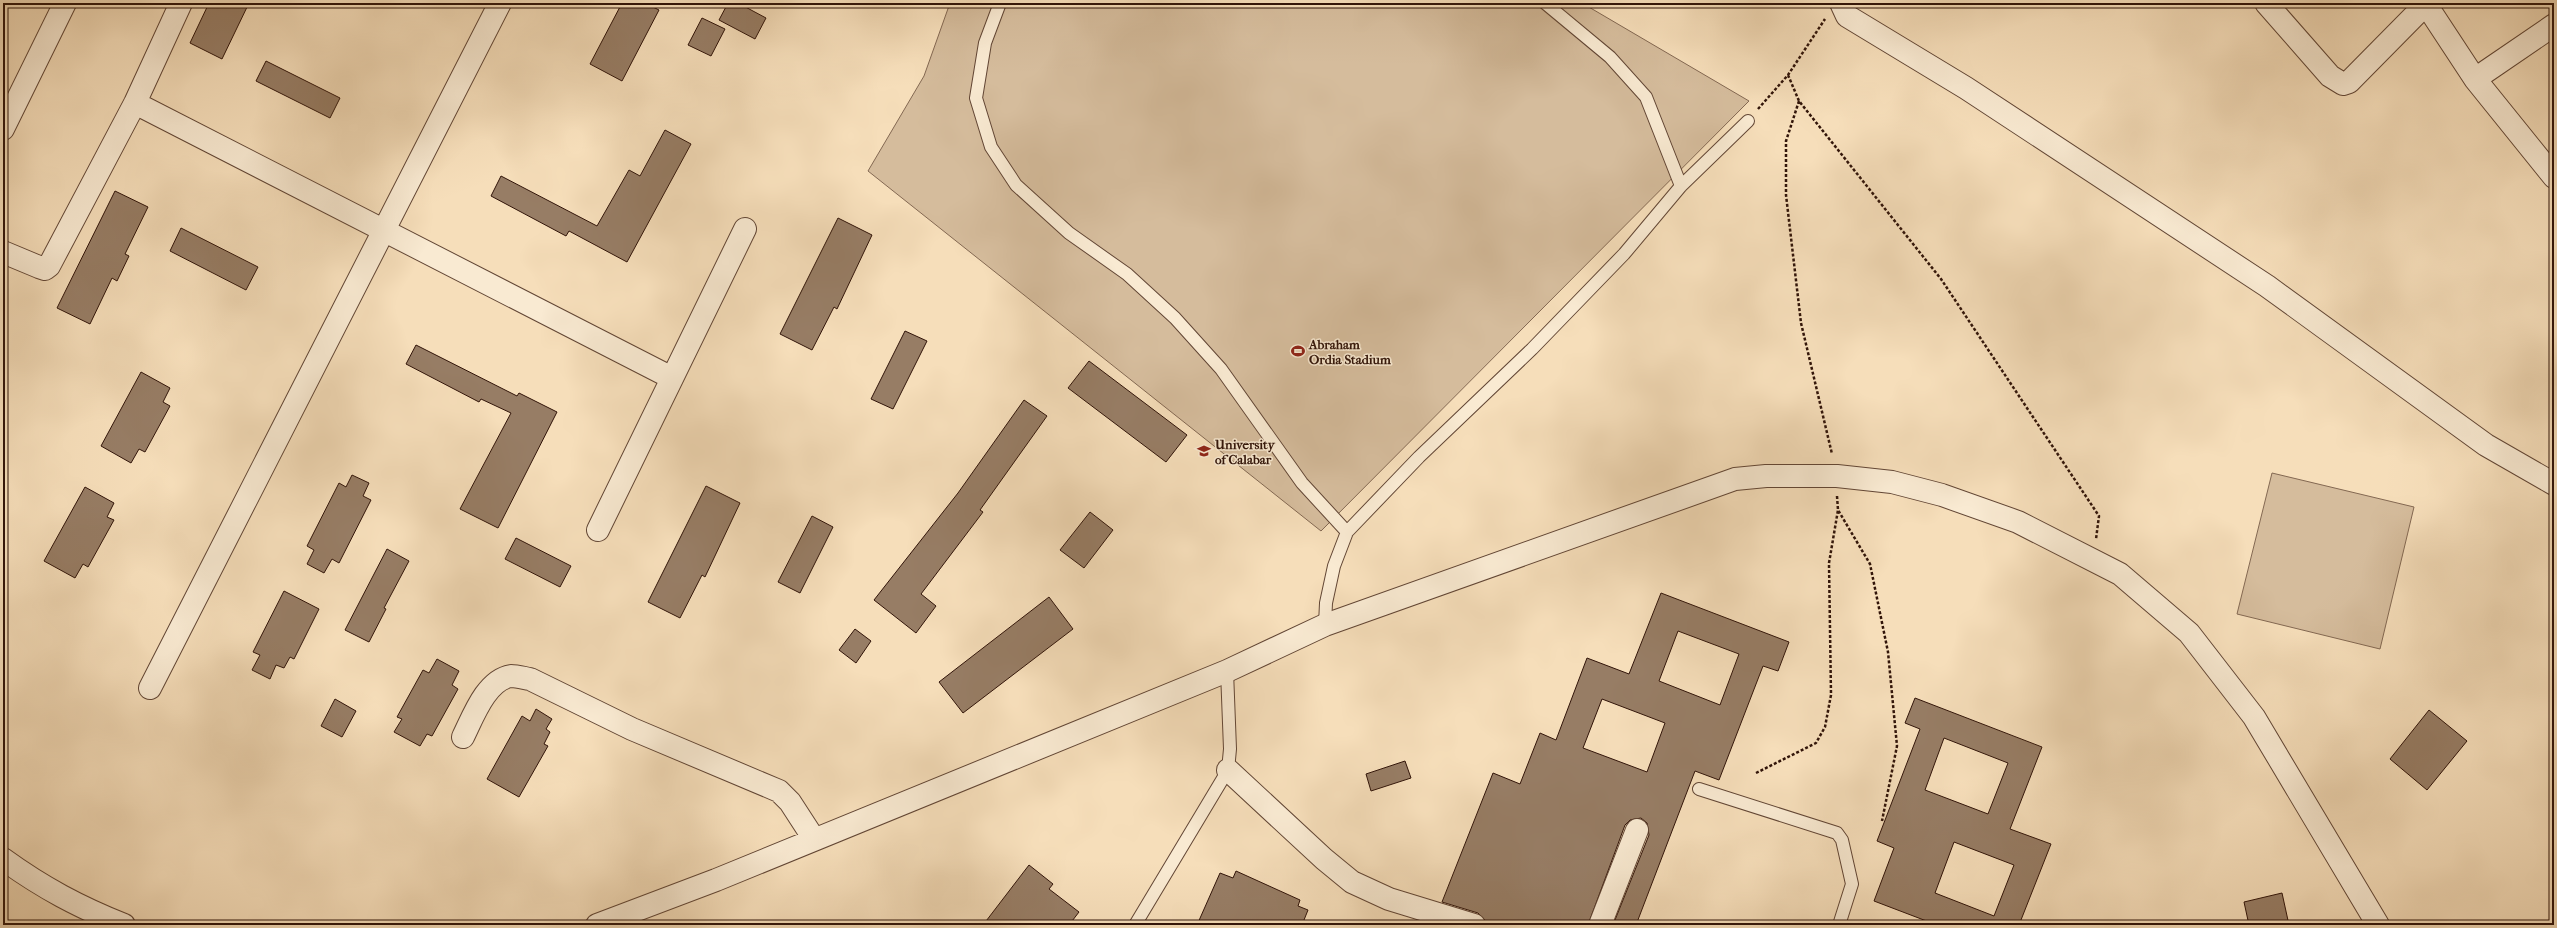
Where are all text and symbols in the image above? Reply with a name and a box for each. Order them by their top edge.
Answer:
place label: Abraham Ordia Stadium [1308,337,1391,367]
sports icon: Abraham Ordia Stadium [1290,343,1306,359]
place label: University of Calabar [1214,437,1276,467]
school or university icon: University of Calabar [1196,443,1212,459]

